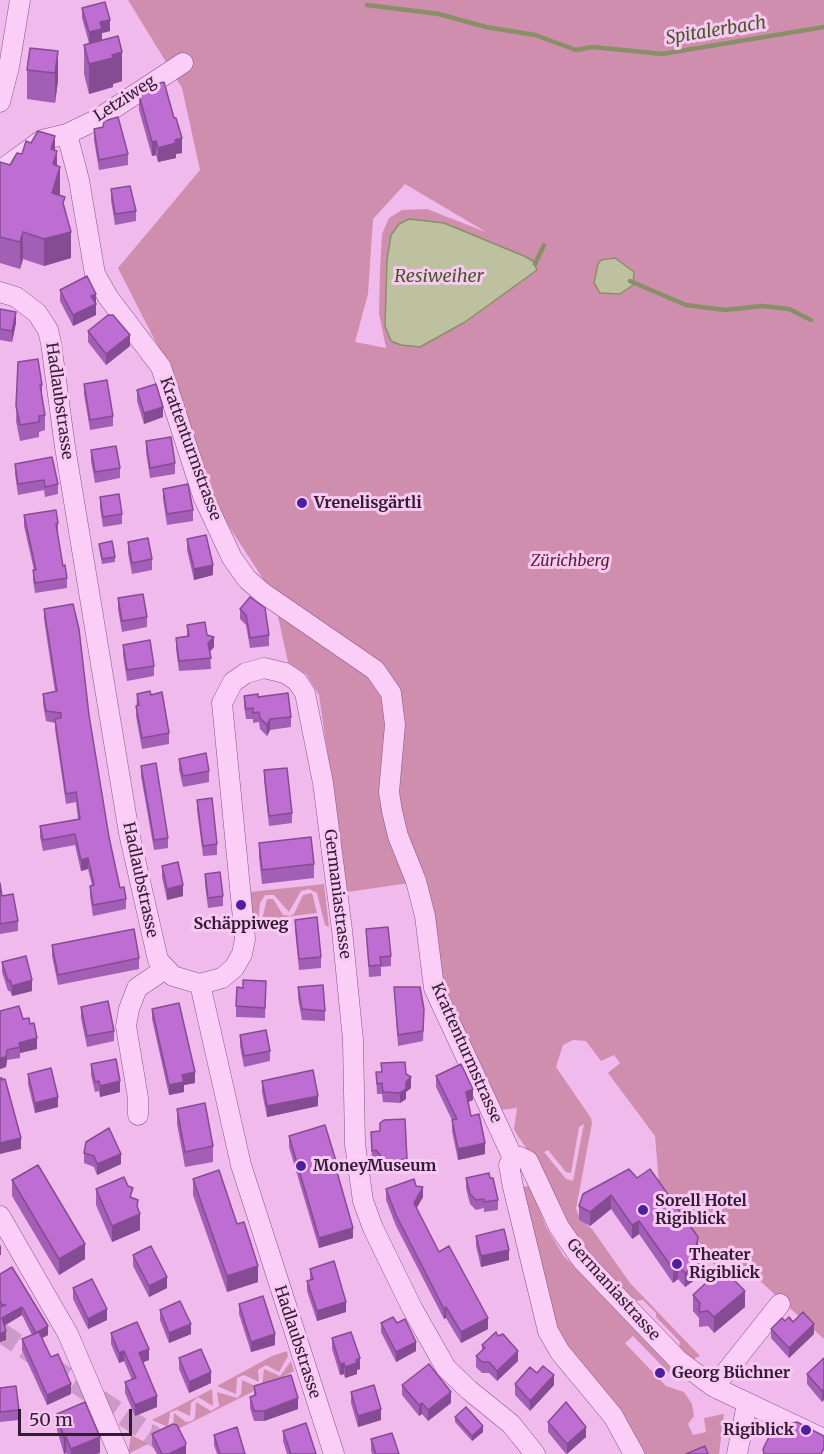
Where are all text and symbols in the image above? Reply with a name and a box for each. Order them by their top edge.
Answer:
water label: Spitalerbach [664,12,768,50]
street label: Letziweg [90,72,160,126]
water label: Resiweiher [394,266,484,288]
street label: Hadlaubstrasse [41,341,77,461]
street label: Krattenturmstrasse [155,375,225,523]
place label: Vrenelisgärtli [314,493,422,513]
marker: Vrenelisgärtli [295,496,309,510]
park label: Zürichberg [531,551,609,571]
street label: Hadlaubstrasse [118,820,162,940]
street label: Germaniastrasse [320,828,354,960]
marker: Schäppiweg [234,898,248,912]
place label: Schäppiweg [193,914,289,934]
street label: Krattenturmstrasse [426,980,506,1126]
place label: MoneyMuseum [313,1156,436,1176]
marker: MoneyMuseum [294,1159,308,1173]
place label: Sorell Hotel Rigiblick [655,1191,747,1229]
marker: Sorell Hotel Rigiblick [636,1203,650,1217]
street label: Germaniastrasse [562,1235,664,1345]
place label: Theater Rigiblick [689,1245,760,1283]
marker: Theater Rigiblick [670,1257,684,1271]
street label: Hadlaubstrasse [270,1283,324,1401]
place label: Georg Büchner [672,1363,790,1383]
marker: Georg Büchner [653,1366,667,1380]
scale bar [21,1397,135,1435]
text: 50 m [29,1408,73,1431]
place label: Rigiblick [723,1420,794,1440]
marker: Rigiblick [799,1423,813,1437]

